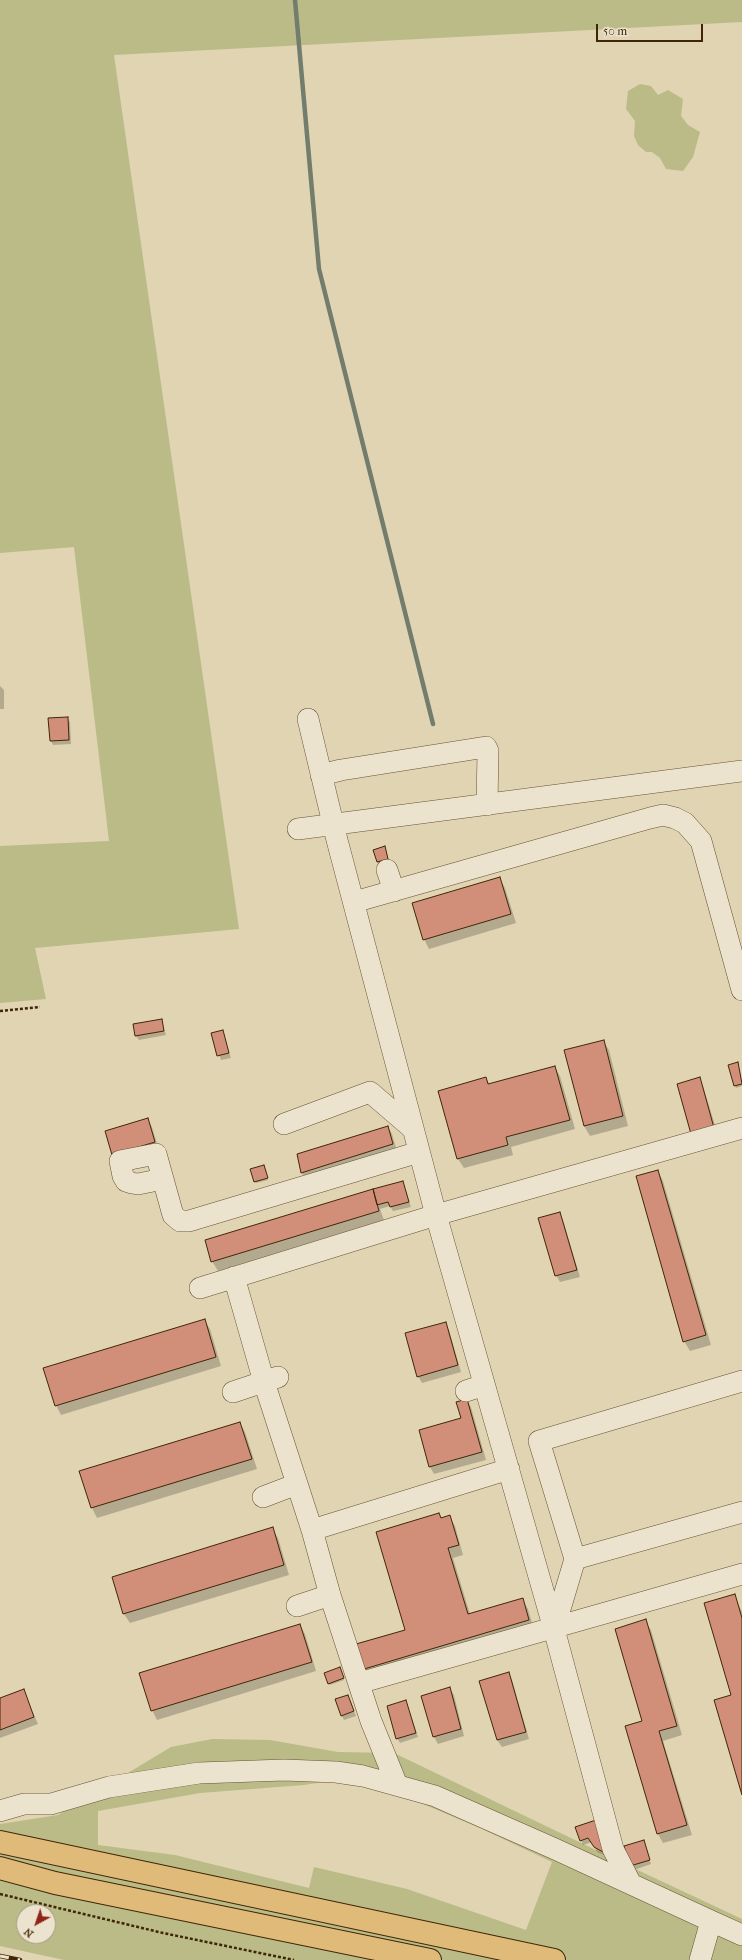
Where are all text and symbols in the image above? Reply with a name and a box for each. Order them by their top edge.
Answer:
scale bar [598,16,705,42]
text: 50 m [603,24,627,38]
north arrow [16,1904,56,1944]
text: N [21,1925,36,1940]

